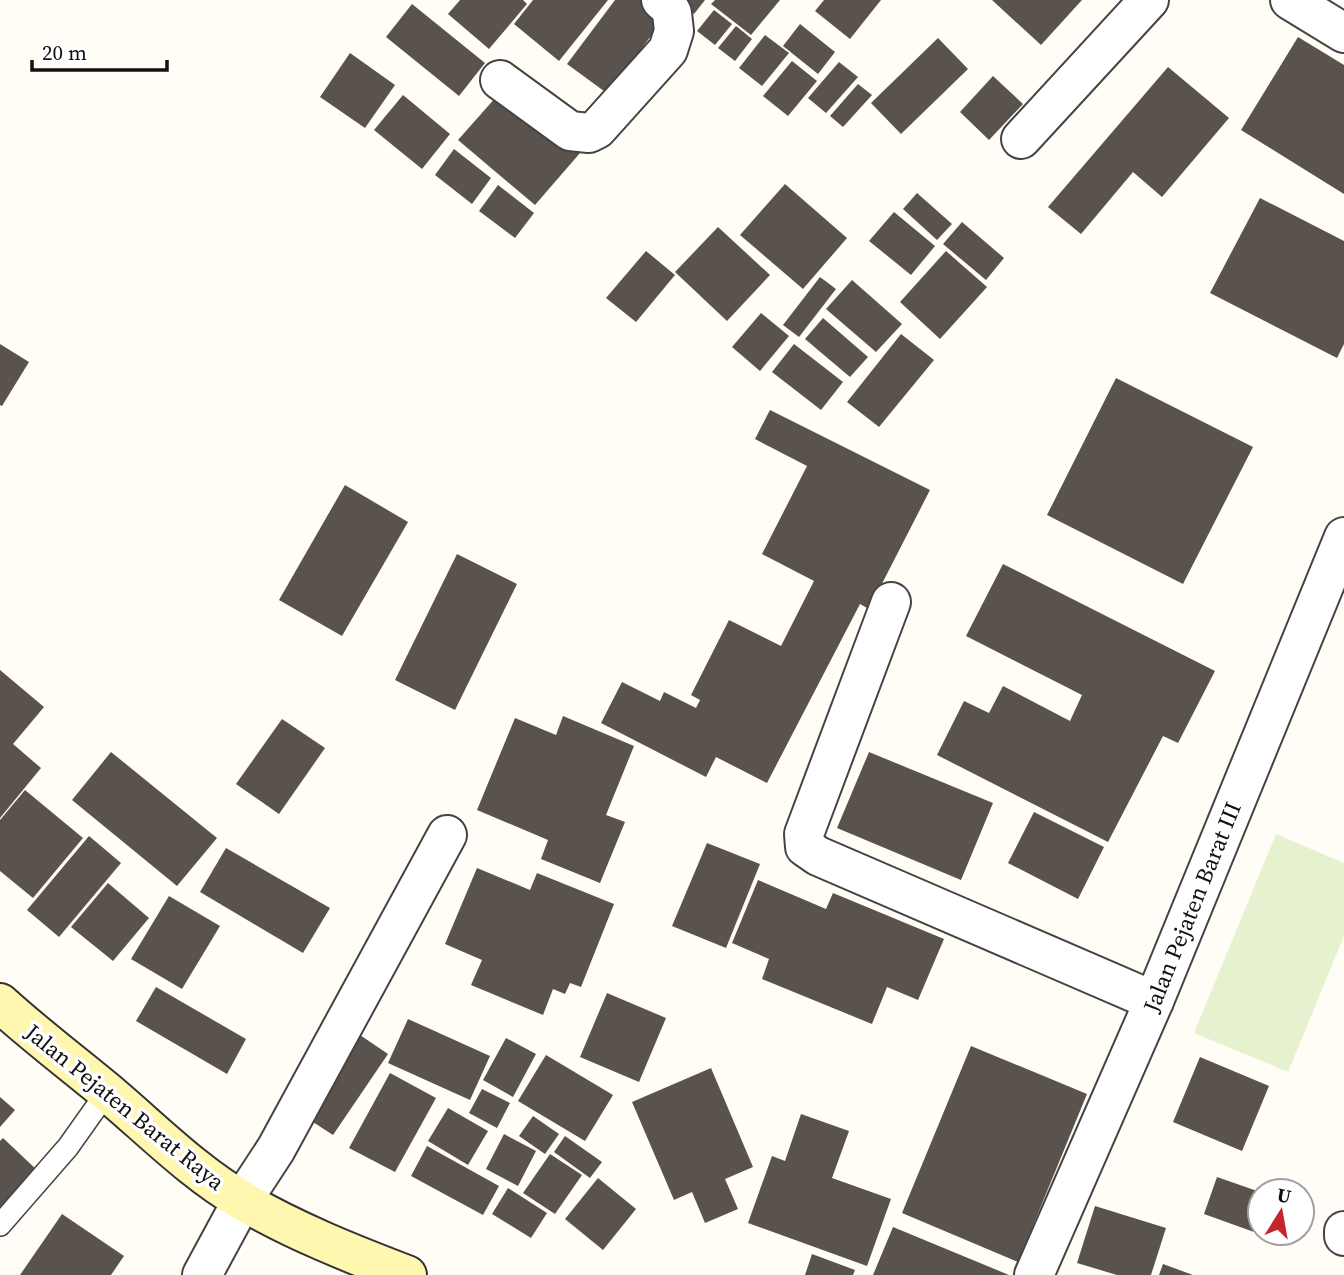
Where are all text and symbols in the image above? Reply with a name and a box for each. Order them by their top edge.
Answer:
scale bar [32,28,166,72]
text: 20 m [42,38,87,67]
street label: Jalan Pejaten Barat III [1135,797,1249,1018]
street label: Jalan Pejaten Barat Raya [18,1016,232,1198]
north arrow [1246,1177,1316,1247]
text: U [1275,1181,1294,1209]

